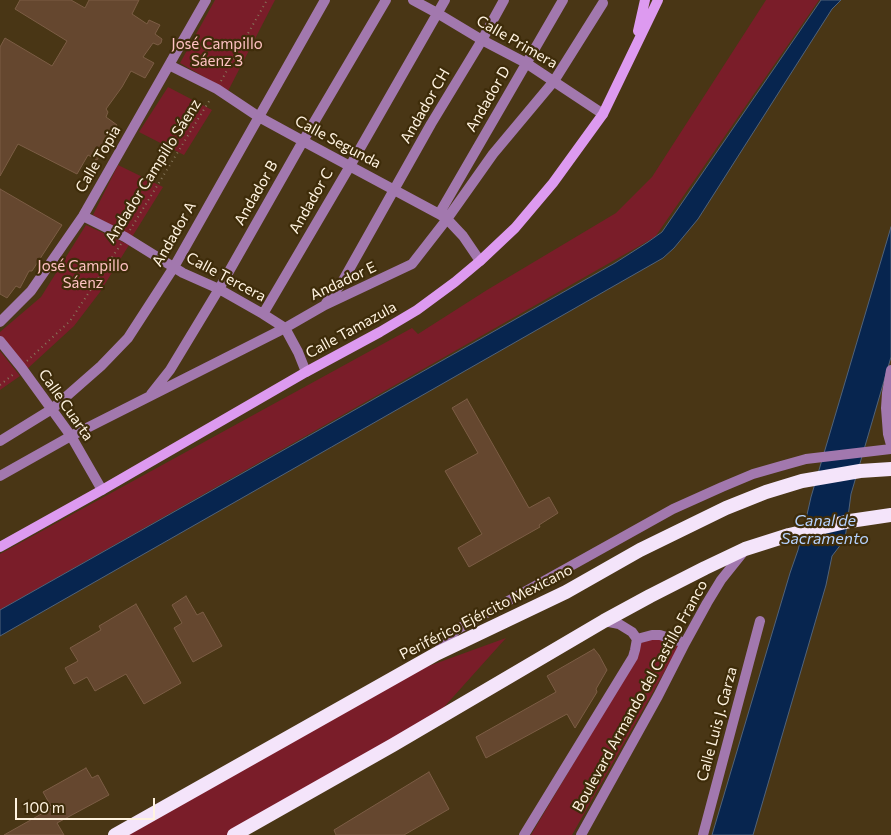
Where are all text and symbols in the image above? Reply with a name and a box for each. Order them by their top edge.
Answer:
street label: Calle Primera [473,12,561,72]
park label: José Campillo Sáenz 3 [171,35,263,70]
street label: Andador D [462,63,514,135]
street label: Andador CH [396,65,454,147]
street label: Andador Campillo Sáenz [101,96,205,246]
street label: Calle Segunda [292,112,384,172]
street label: Calle Topia [72,122,124,196]
street label: Andador B [230,157,282,229]
street label: Andador C [285,165,337,237]
street label: Andador A [148,198,200,270]
street label: Calle Tercera [183,248,269,306]
park label: José Campillo Sáenz [37,257,129,292]
street label: Andador E [307,258,379,304]
street label: Calle Tamazula [302,298,400,362]
street label: Calle Cuarta [35,366,97,444]
water label: Canal de Sacramento [781,511,869,549]
street label: Periférico Ejército Mexicano [396,560,576,664]
street label: Boulevard Armando del Castillo Franco [569,577,711,815]
street label: Calle Luis J. Garza [693,665,741,783]
scale bar [18,788,158,820]
text: 100 m [23,798,65,816]

